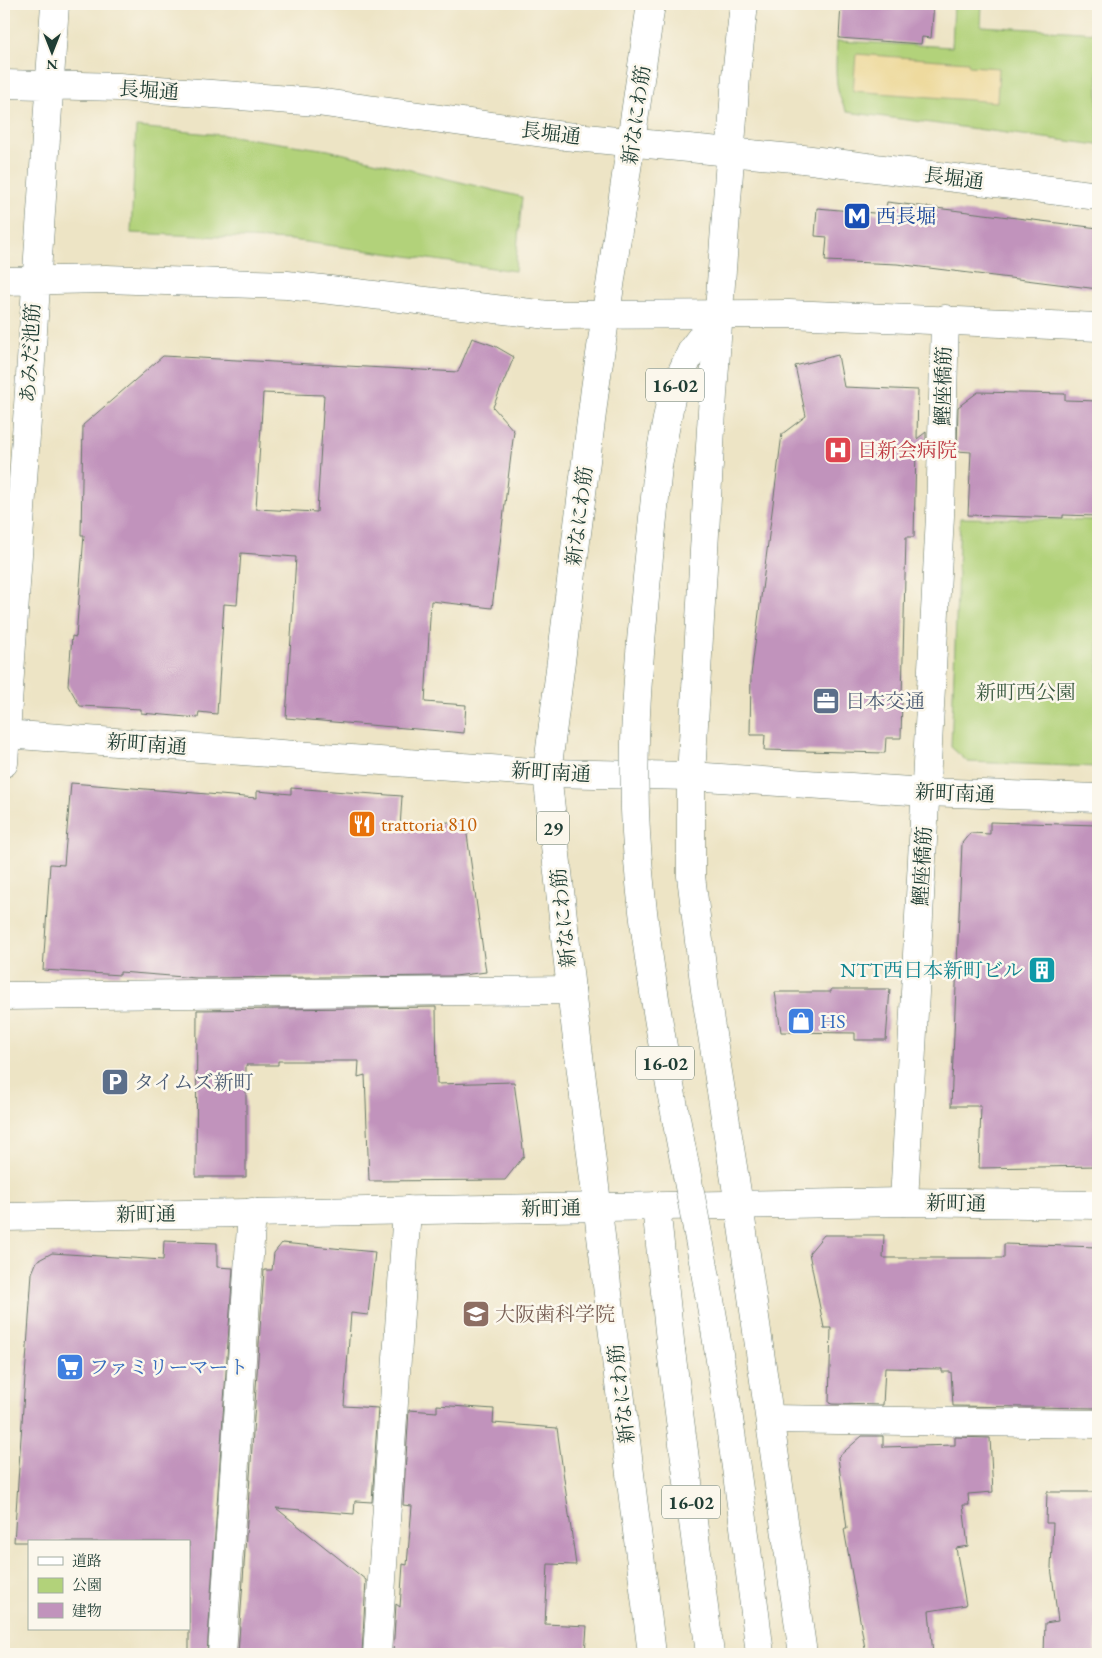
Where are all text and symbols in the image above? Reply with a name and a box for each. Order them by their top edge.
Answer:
north arrow [28,28,78,78]
text: N [46,56,58,74]
street label: 新なにわ筋 [616,64,656,166]
street label: 長堀通 [118,75,180,105]
street label: 長堀通 [520,116,582,150]
street label: 長堀通 [923,161,985,195]
metro station icon: 西長堀 [842,201,872,231]
place label: 西長堀 [876,203,936,229]
street label: あみだ池筋 [14,302,46,404]
street label: 鰹座橋筋 [929,346,957,426]
road number: 16-02 [646,368,704,402]
hospital icon: 日新会病院 [823,435,853,465]
place label: 日新会病院 [857,437,957,463]
street label: 新なにわ筋 [560,465,598,567]
park label: 新町西公園 [976,679,1076,705]
office icon: 日本交通 [811,686,841,716]
place label: 日本交通 [845,688,925,714]
street label: 新町南通 [106,728,188,760]
street label: 新町南通 [510,757,592,787]
street label: 新町南通 [915,779,995,807]
restaurant icon: trattoria 810 [347,809,377,839]
place label: trattoria 810 [381,811,477,837]
road number: 29 [537,811,569,844]
street label: 鰹座橋筋 [907,825,937,907]
street label: 新なにわ筋 [545,867,581,969]
building icon: NTT西日本新町ビル [1027,955,1057,985]
place label: NTT西日本新町ビル [840,957,1023,983]
shop icon: HS [786,1006,816,1036]
place label: HS [820,1008,846,1034]
road number: 16-02 [636,1046,694,1080]
parking icon: タイムズ新町 [100,1067,130,1097]
place label: タイムズ新町 [134,1069,254,1095]
street label: 新町通 [926,1189,986,1217]
street label: 新町通 [521,1194,581,1222]
street label: 新町通 [116,1200,176,1228]
school or university icon: 大阪歯科学院 [461,1299,491,1329]
place label: 大阪歯科学院 [495,1301,615,1327]
street label: 新なにわ筋 [602,1343,640,1445]
supermarket icon: ファミリーマート [55,1352,85,1382]
place label: ファミリーマート [89,1354,249,1380]
road number: 16-02 [662,1485,720,1518]
legend [28,1540,190,1630]
text: 道路 [72,1551,102,1570]
text: 公園 [72,1575,102,1594]
text: 建物 [72,1601,102,1620]

